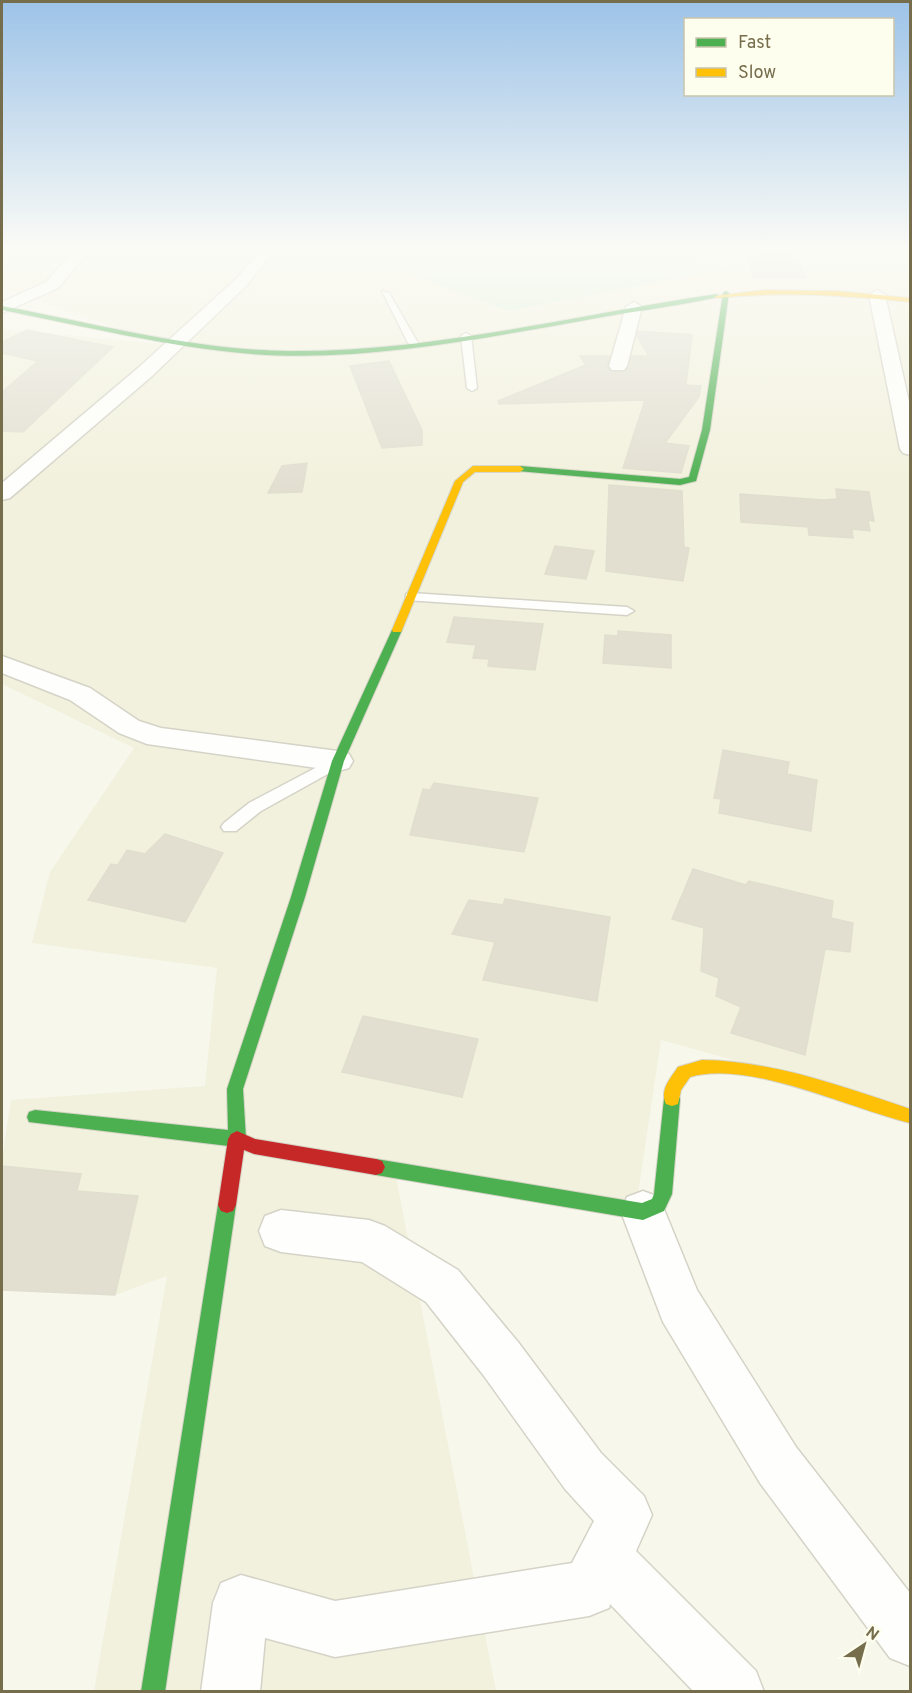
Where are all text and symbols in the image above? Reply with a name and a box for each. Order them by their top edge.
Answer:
legend [684,18,894,96]
text: Fast [738,32,771,55]
text: Slow [738,62,776,85]
north arrow [834,1615,894,1675]
text: N [861,1623,882,1646]

